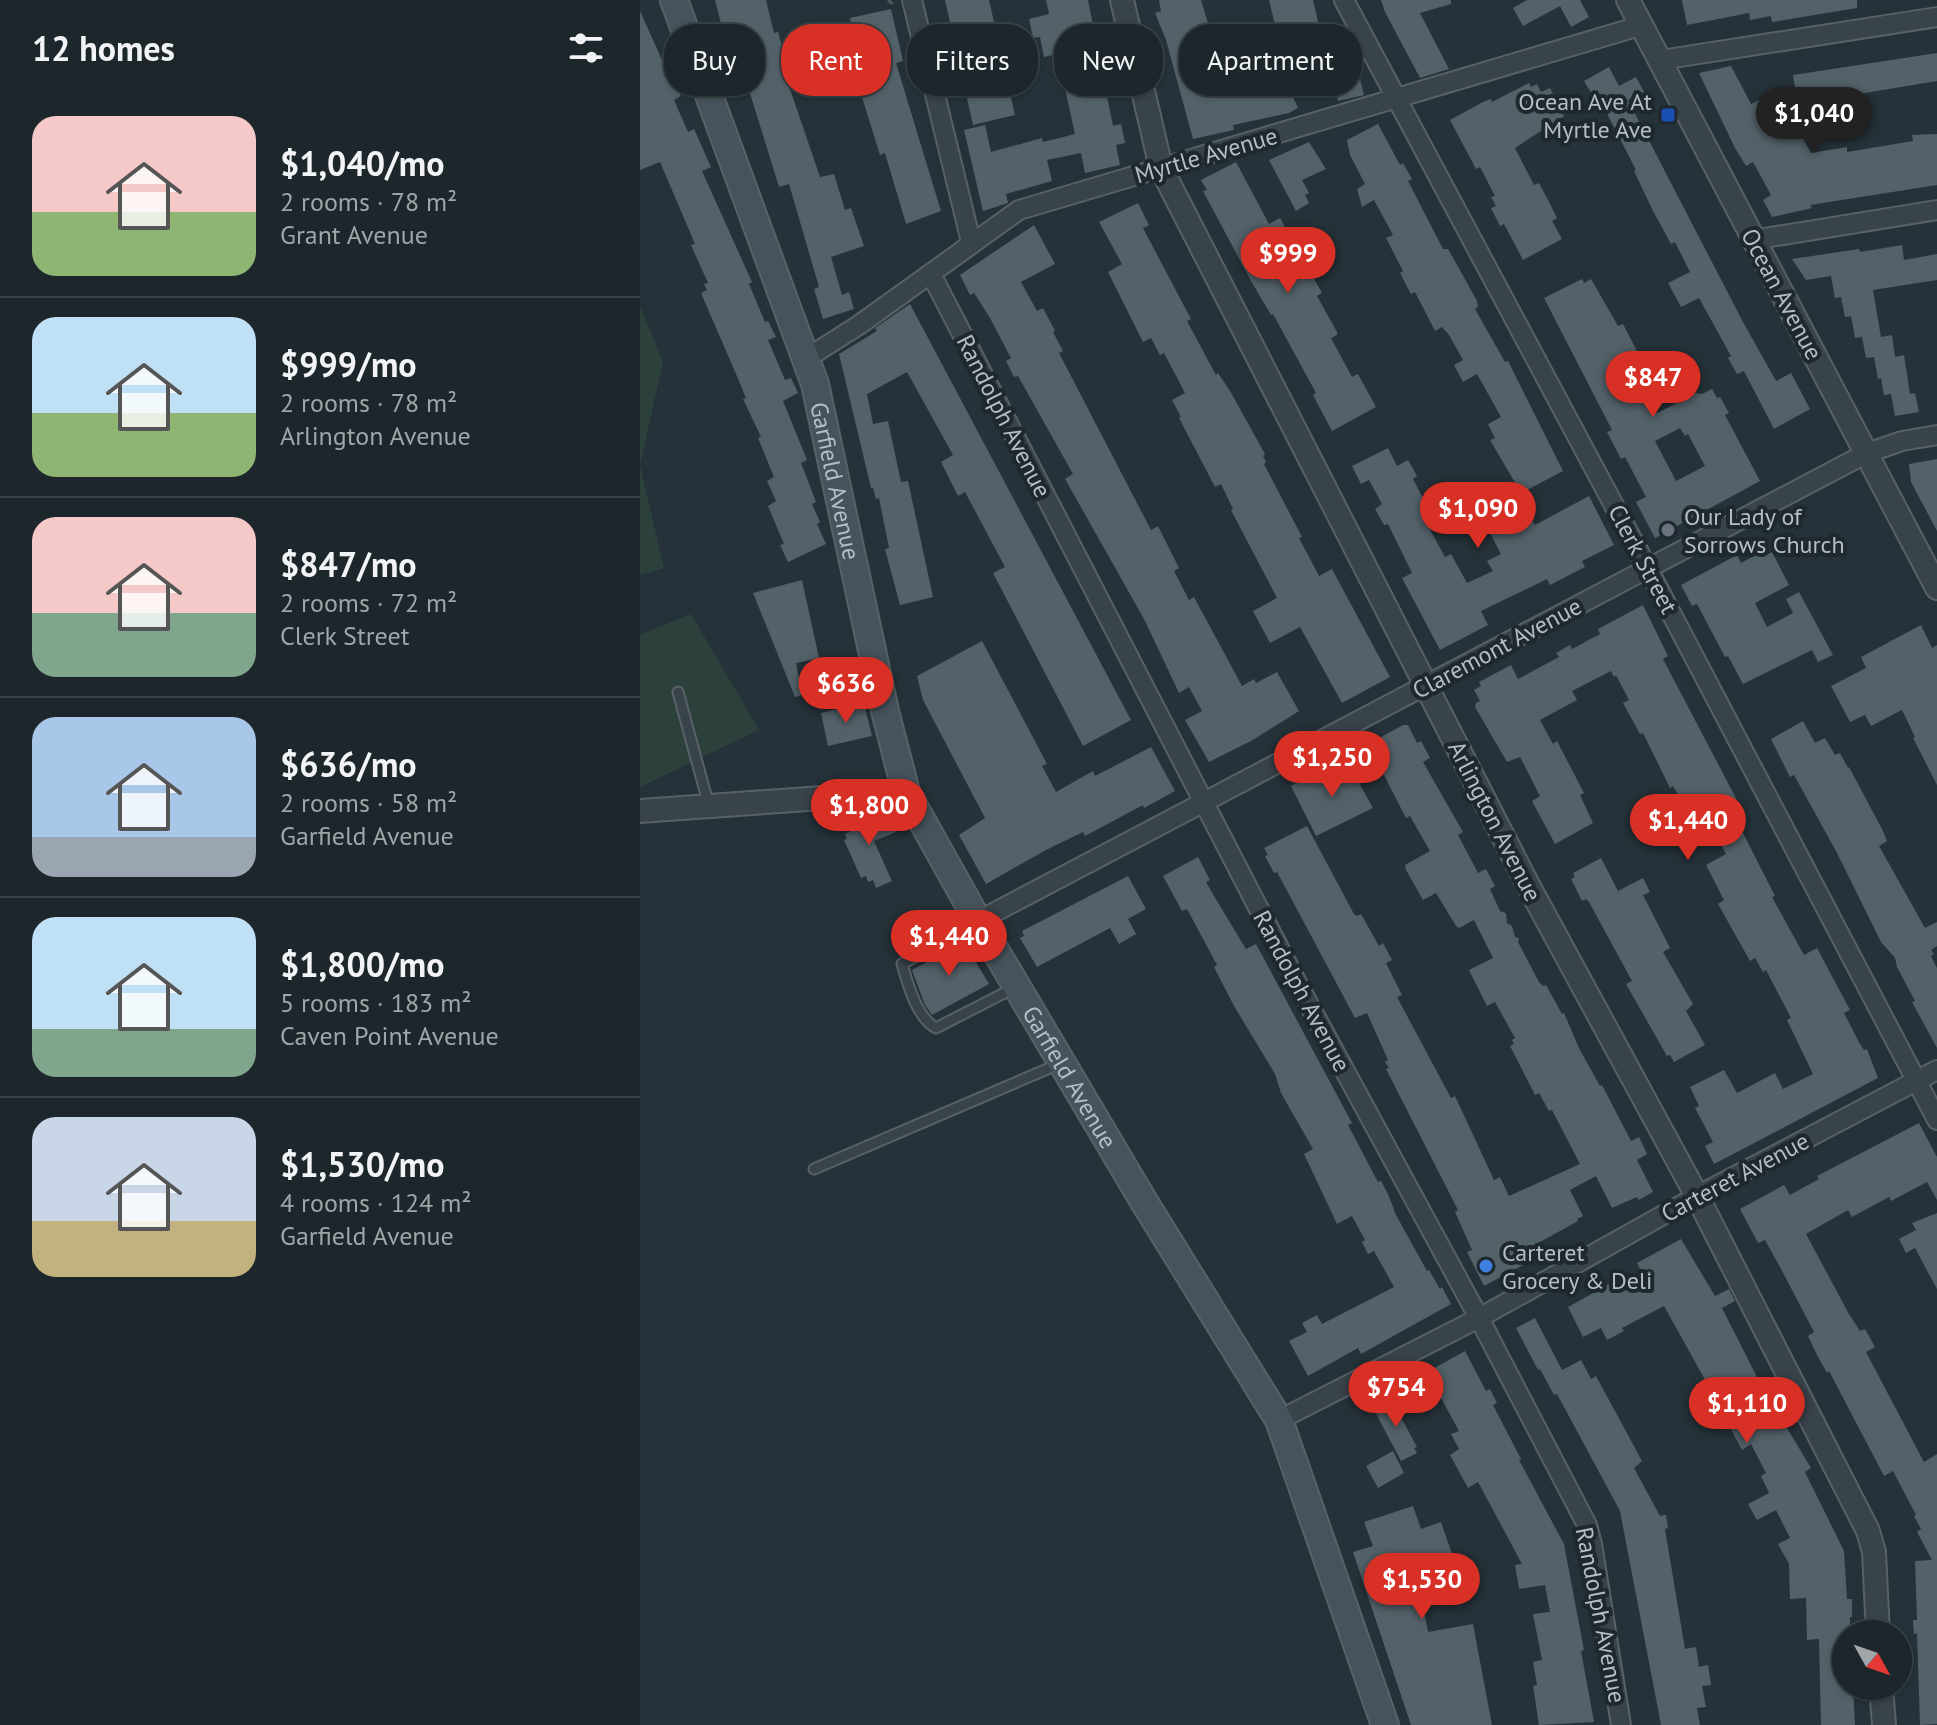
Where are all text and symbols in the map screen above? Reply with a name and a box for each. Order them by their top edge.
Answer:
chip: Buy [664,24,765,96]
chip: Rent [781,24,891,96]
chip: Filters [907,24,1038,96]
chip: New [1054,24,1163,96]
chip: Apartment [1179,24,1362,96]
text: 12 homes [32,26,175,70]
icon: filters [564,26,608,70]
place label: Ocean Ave At Myrtle Ave [1518,86,1652,145]
pin: $1,040 [1749,87,1879,155]
text: $1,040 [1774,96,1854,129]
marker: Ocean Ave At Myrtle Ave [1659,106,1677,124]
street label: Myrtle Avenue [1131,120,1281,190]
text: $1,040/mo [280,141,444,185]
icon: home [96,148,192,244]
text: 2 rooms · 78 m² [280,185,457,218]
text: Grant Avenue [280,218,428,251]
street label: Ocean Avenue [1734,223,1830,365]
pin: $999 [1241,227,1335,295]
text: $999 [1259,236,1317,269]
street label: Randolph Avenue [950,329,1058,503]
text: $999/mo [280,342,417,386]
icon: home [96,349,192,445]
pin: $847 [1606,351,1700,419]
text: $847 [1624,360,1682,393]
text: 2 rooms · 78 m² [280,386,457,419]
street label: Garfield Avenue [804,399,868,562]
text: Arlington Avenue [280,419,471,452]
pin: $1,090 [1413,482,1543,550]
text: $1,090 [1438,491,1518,524]
street label: Clerk Street [1601,499,1685,619]
place label: Our Lady of Sorrows Church [1684,501,1845,560]
marker: Our Lady of Sorrows Church [1659,521,1677,539]
text: $847/mo [280,542,417,586]
icon: home [96,549,192,645]
text: 2 rooms · 72 m² [280,586,457,619]
street label: Claremont Avenue [1407,590,1587,706]
text: Clerk Street [280,619,410,652]
pin: $636 [799,657,893,725]
text: $636 [817,666,875,699]
pin: $1,250 [1267,731,1397,799]
street label: Arlington Avenue [1441,735,1549,907]
text: $1,250 [1292,740,1372,773]
text: $636/mo [280,742,417,786]
icon: home [96,749,192,845]
pin: $1,800 [804,779,934,847]
text: 2 rooms · 58 m² [280,786,457,819]
text: $1,800 [829,788,909,821]
pin: $1,440 [1623,794,1753,862]
text: $1,440 [1648,803,1728,836]
text: Garfield Avenue [280,819,454,852]
street label: Randolph Avenue [1246,905,1358,1077]
pin: $1,440 [884,910,1014,978]
text: $1,440 [909,919,989,952]
text: $1,800/mo [280,942,444,986]
icon: home [96,949,192,1045]
text: 5 rooms · 183 m² [280,986,472,1019]
street label: Garfield Avenue [1016,1000,1124,1154]
text: Caven Point Avenue [280,1019,499,1052]
street label: Carteret Avenue [1656,1125,1814,1229]
text: $1,530/mo [280,1142,444,1186]
icon: home [96,1149,192,1245]
text: 4 rooms · 124 m² [280,1186,472,1219]
text: Garfield Avenue [280,1219,454,1252]
place label: Carteret Grocery & Deli [1502,1237,1652,1296]
marker: Carteret Grocery & Deli [1477,1257,1495,1275]
pin: $754 [1349,1361,1443,1429]
text: $754 [1367,1370,1425,1403]
pin: $1,110 [1682,1377,1812,1445]
text: $1,110 [1707,1386,1787,1419]
street label: Randolph Avenue [1569,1524,1633,1706]
pin: $1,530 [1357,1553,1487,1621]
text: $1,530 [1382,1562,1462,1595]
north arrow [1832,1620,1912,1700]
map controls [1832,1620,1912,1700]

